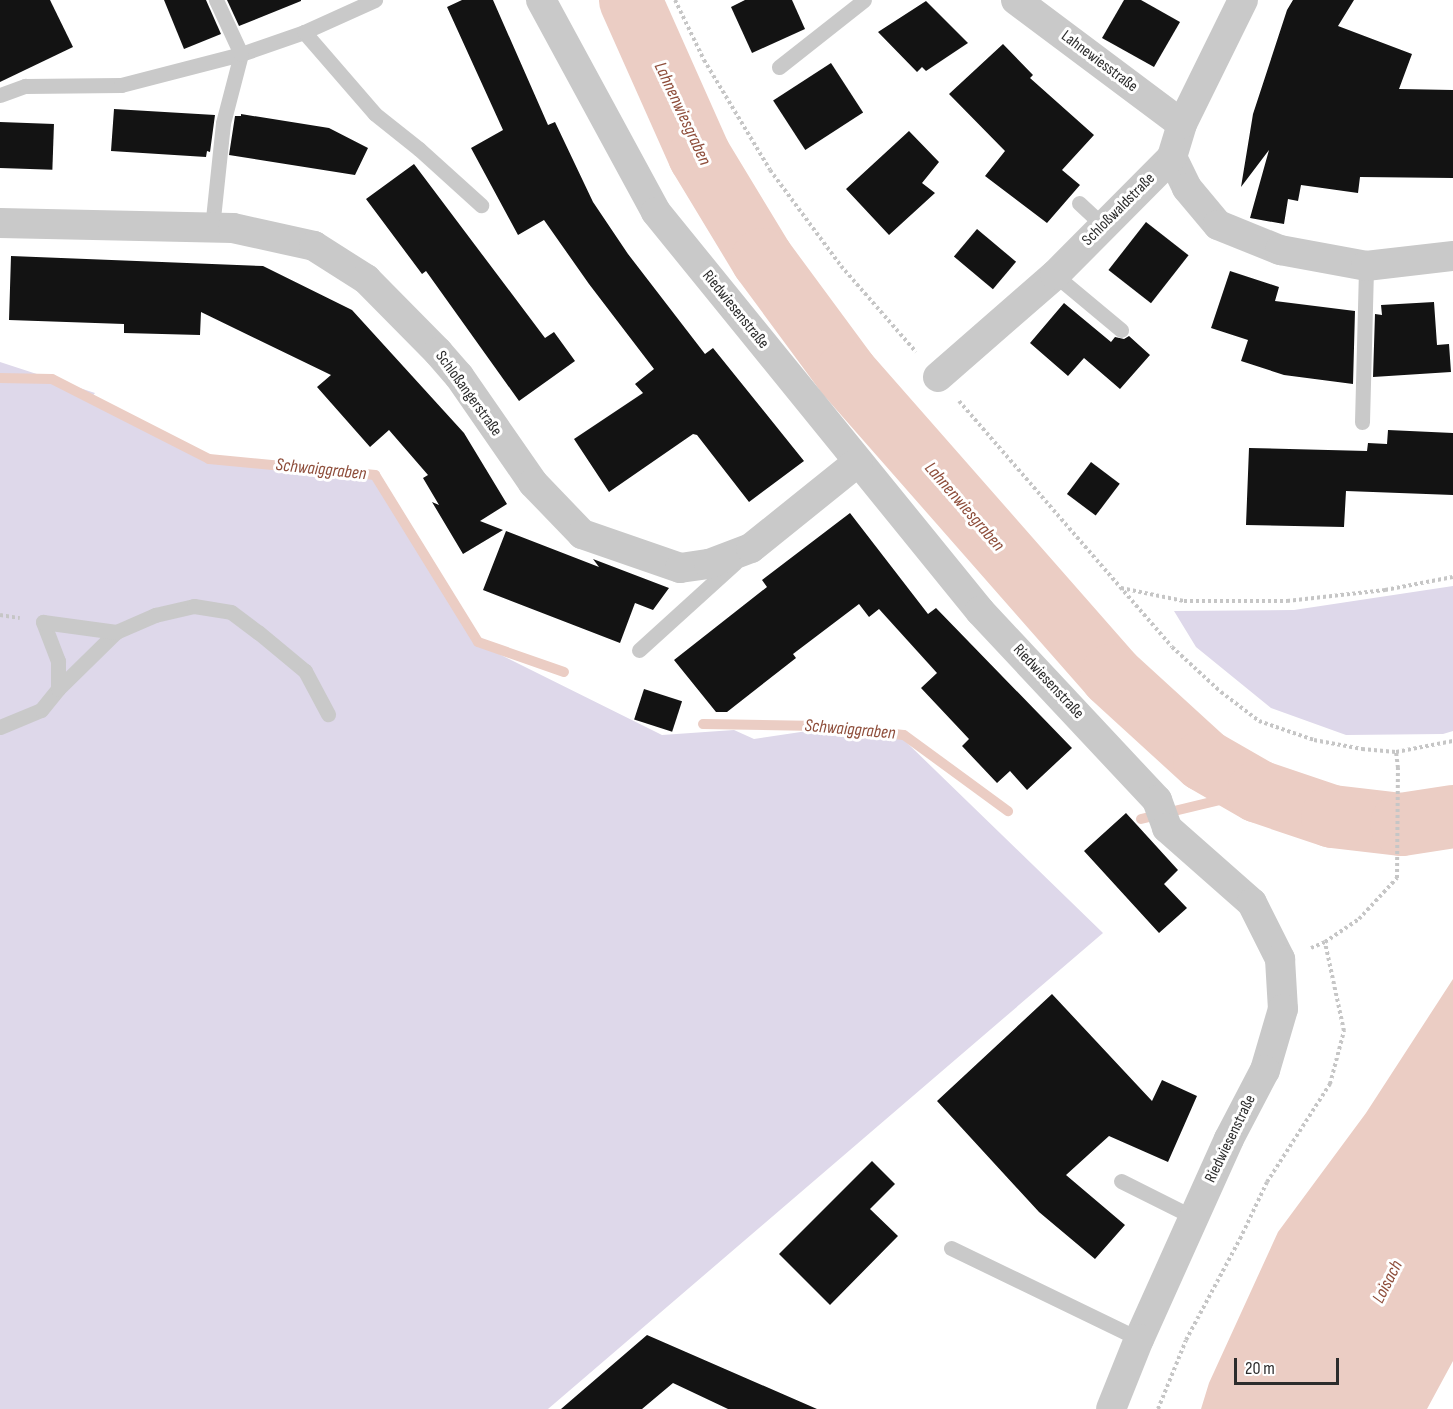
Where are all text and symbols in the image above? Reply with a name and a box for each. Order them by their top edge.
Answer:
street label: Lahnewiesstraße [1057,27,1141,97]
water label: Lahnenwiesgraben [649,59,715,169]
street label: Schloßwaldstraße [1079,170,1159,250]
street label: Riedwiesenstraße [698,267,772,353]
street label: Schloßangerstraße [431,348,505,440]
water label: Schwaiggraben [275,454,367,486]
water label: Lahnenwiesgraben [919,458,1009,556]
street label: Riedwiesenstraße [1009,641,1087,723]
water label: Schwaiggraben [804,715,896,745]
street label: Riedwiesenstraße [1202,1092,1260,1186]
water label: Loisach [1368,1257,1408,1307]
scale bar [1237,1346,1342,1384]
text: 20 m [1245,1358,1275,1379]

